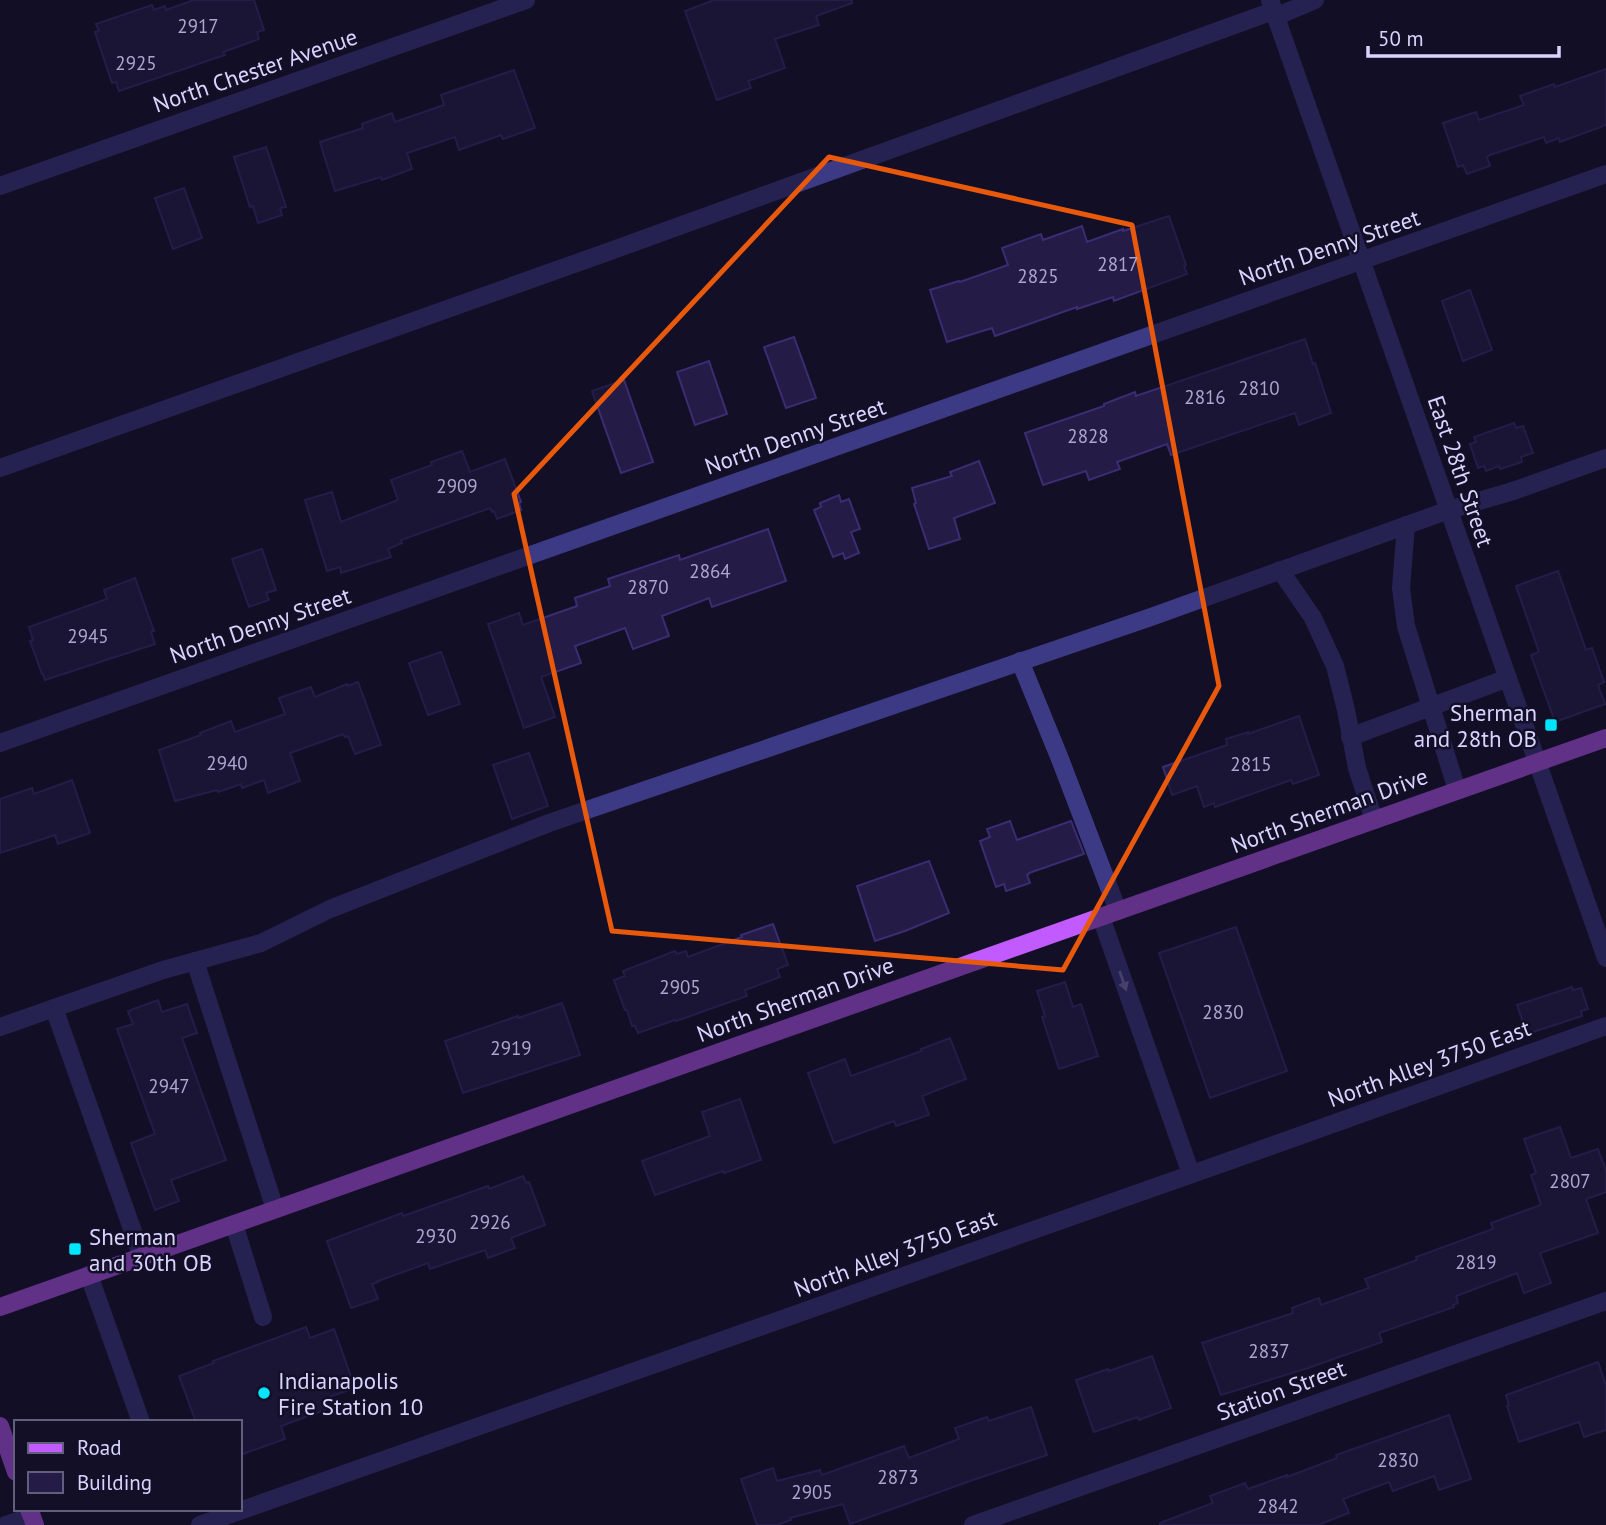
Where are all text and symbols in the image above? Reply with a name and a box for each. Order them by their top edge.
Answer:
house number: 2917 [177,14,219,38]
scale bar [1368,14,1559,58]
street label: North Chester Avenue [149,21,361,119]
text: 50 m [1378,25,1424,52]
house number: 2925 [115,51,157,75]
street label: North Denny Street [1235,202,1423,292]
house number: 2817 [1097,252,1139,276]
house number: 2825 [1017,264,1059,288]
house number: 2810 [1238,376,1280,400]
house number: 2816 [1184,385,1226,409]
street label: North Denny Street [701,391,889,481]
street label: East 28th Street [1422,392,1500,550]
house number: 2828 [1067,424,1109,448]
house number: 2909 [436,474,478,498]
house number: 2864 [689,559,731,583]
house number: 2870 [627,575,669,599]
street label: North Denny Street [166,580,354,670]
house number: 2945 [67,624,109,648]
place label: Sherman and 28th OB [1414,698,1537,753]
marker: Sherman and 28th OB [1543,717,1559,733]
house number: 2940 [206,751,248,775]
house number: 2815 [1230,752,1272,776]
street label: North Sherman Drive [1227,761,1431,859]
street label: North Sherman Drive [693,950,897,1048]
one-way arrow [1118,971,1129,992]
house number: 2905 [659,975,701,999]
house number: 2830 [1202,1000,1244,1024]
street label: North Alley 3750 East [1324,1013,1535,1113]
house number: 2919 [490,1036,532,1060]
house number: 2947 [148,1074,190,1098]
house number: 2807 [1549,1169,1591,1193]
street label: North Alley 3750 East [790,1203,1001,1303]
house number: 2926 [469,1210,511,1234]
place label: Sherman and 30th OB [89,1222,212,1277]
house number: 2930 [415,1224,457,1248]
marker: Sherman and 30th OB [67,1241,83,1257]
house number: 2819 [1455,1250,1497,1274]
house number: 2837 [1248,1339,1290,1363]
street label: Station Street [1213,1353,1350,1427]
place label: Indianapolis Fire Station 10 [278,1366,423,1421]
marker: Indianapolis Fire Station 10 [256,1385,272,1401]
legend [14,1420,242,1511]
text: Road [77,1434,121,1461]
house number: 2830 [1377,1448,1419,1472]
house number: 2873 [877,1465,919,1489]
text: Building [77,1469,152,1496]
house number: 2905 [791,1480,833,1504]
house number: 2842 [1257,1494,1299,1518]

